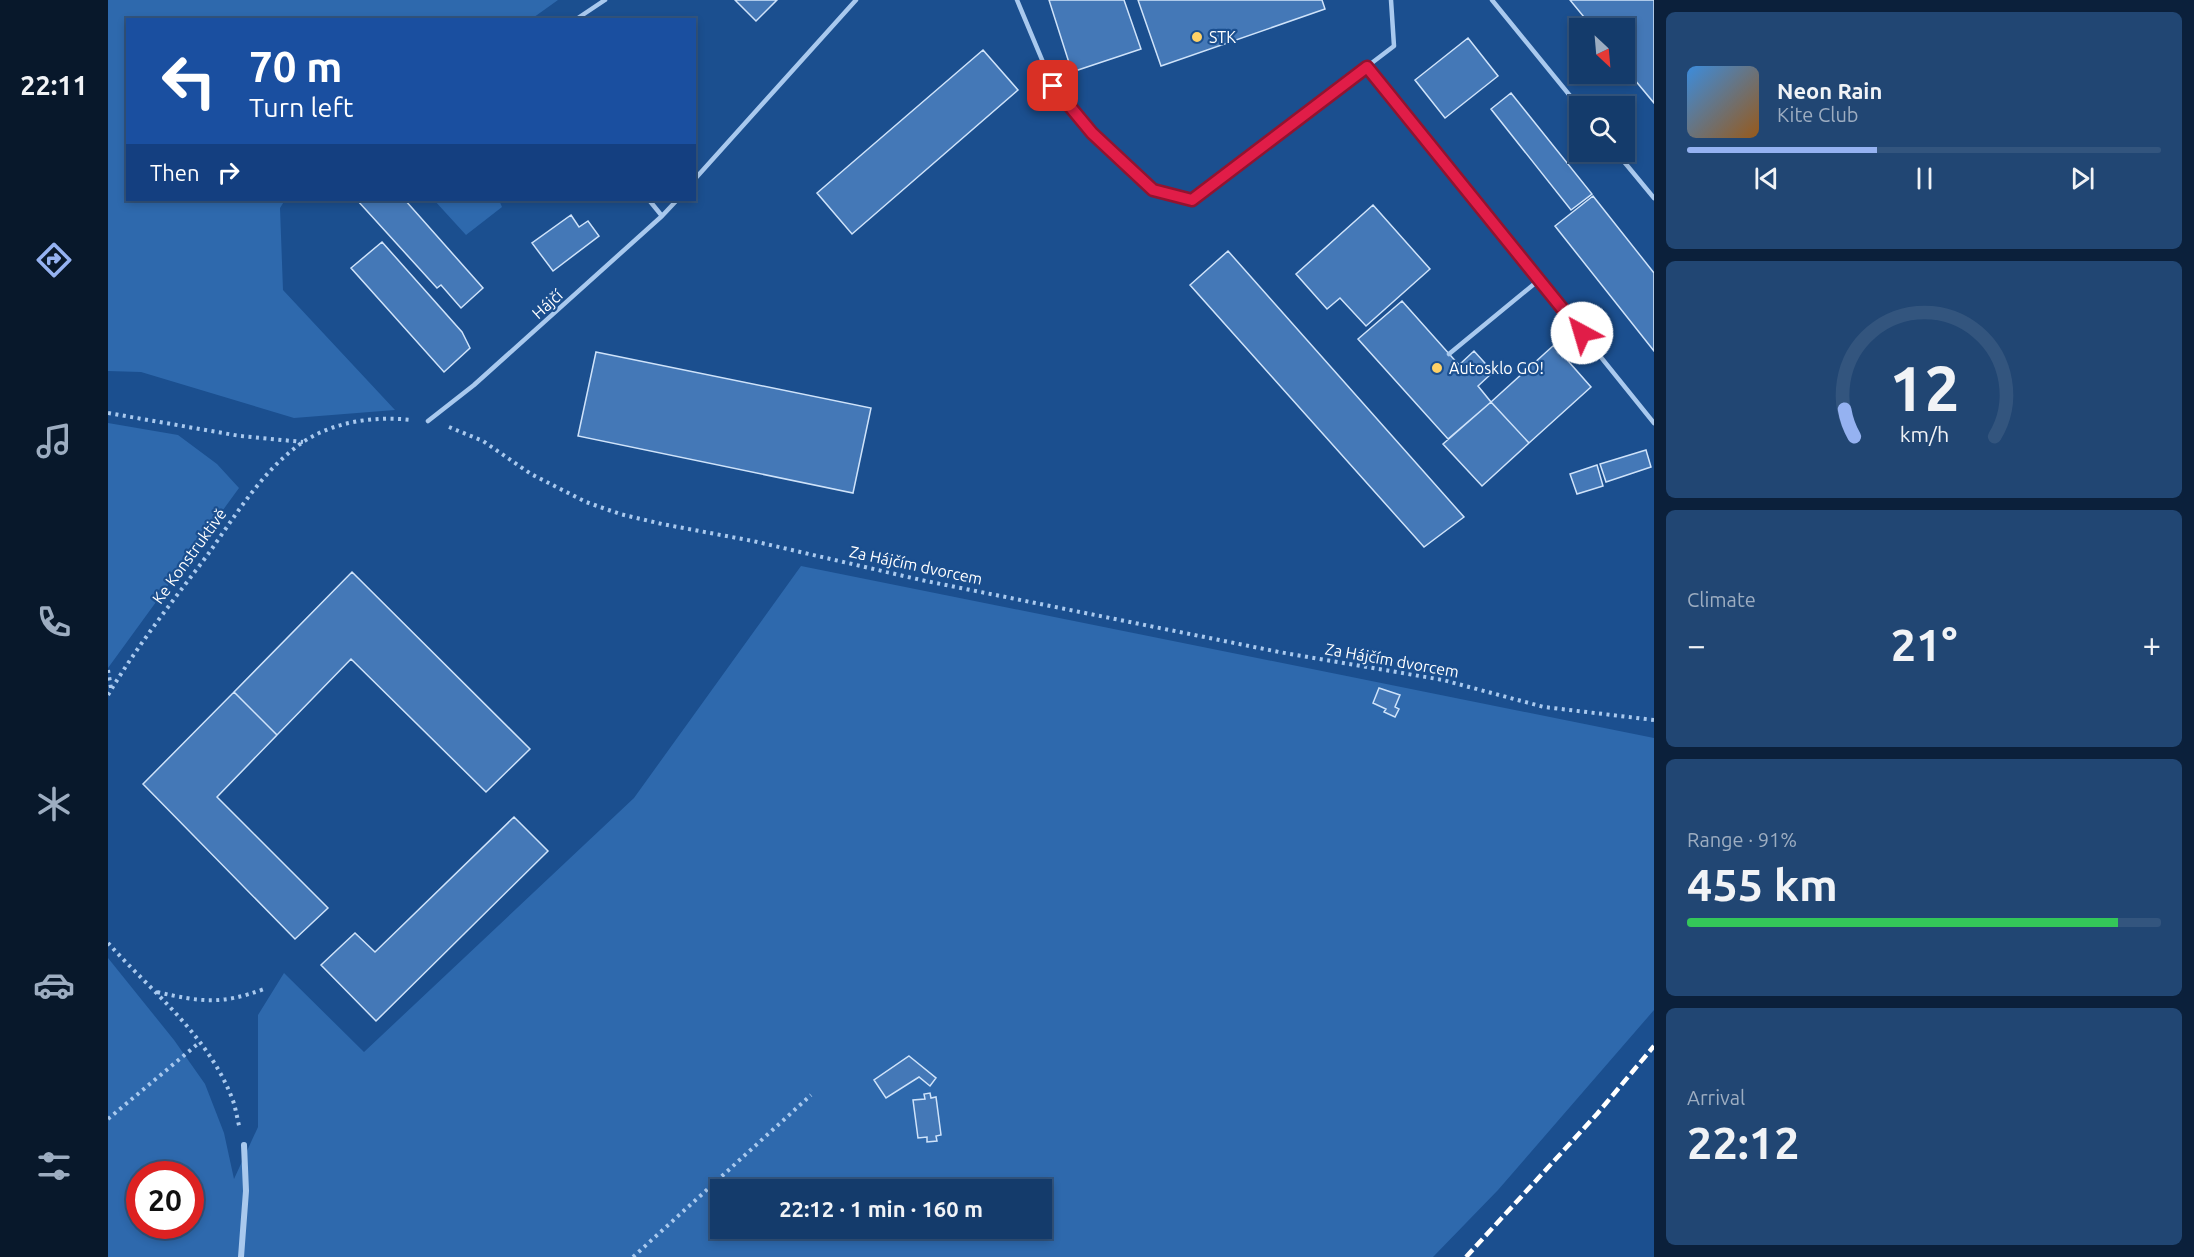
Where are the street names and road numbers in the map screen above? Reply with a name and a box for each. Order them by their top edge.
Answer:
street label: Hájčí [528,285,567,322]
street label: Ke Konstruktivě [148,505,230,607]
street label: Za Hájčím dvorcem [848,542,984,588]
street label: Za Hájčím dvorcem [1324,639,1460,681]

